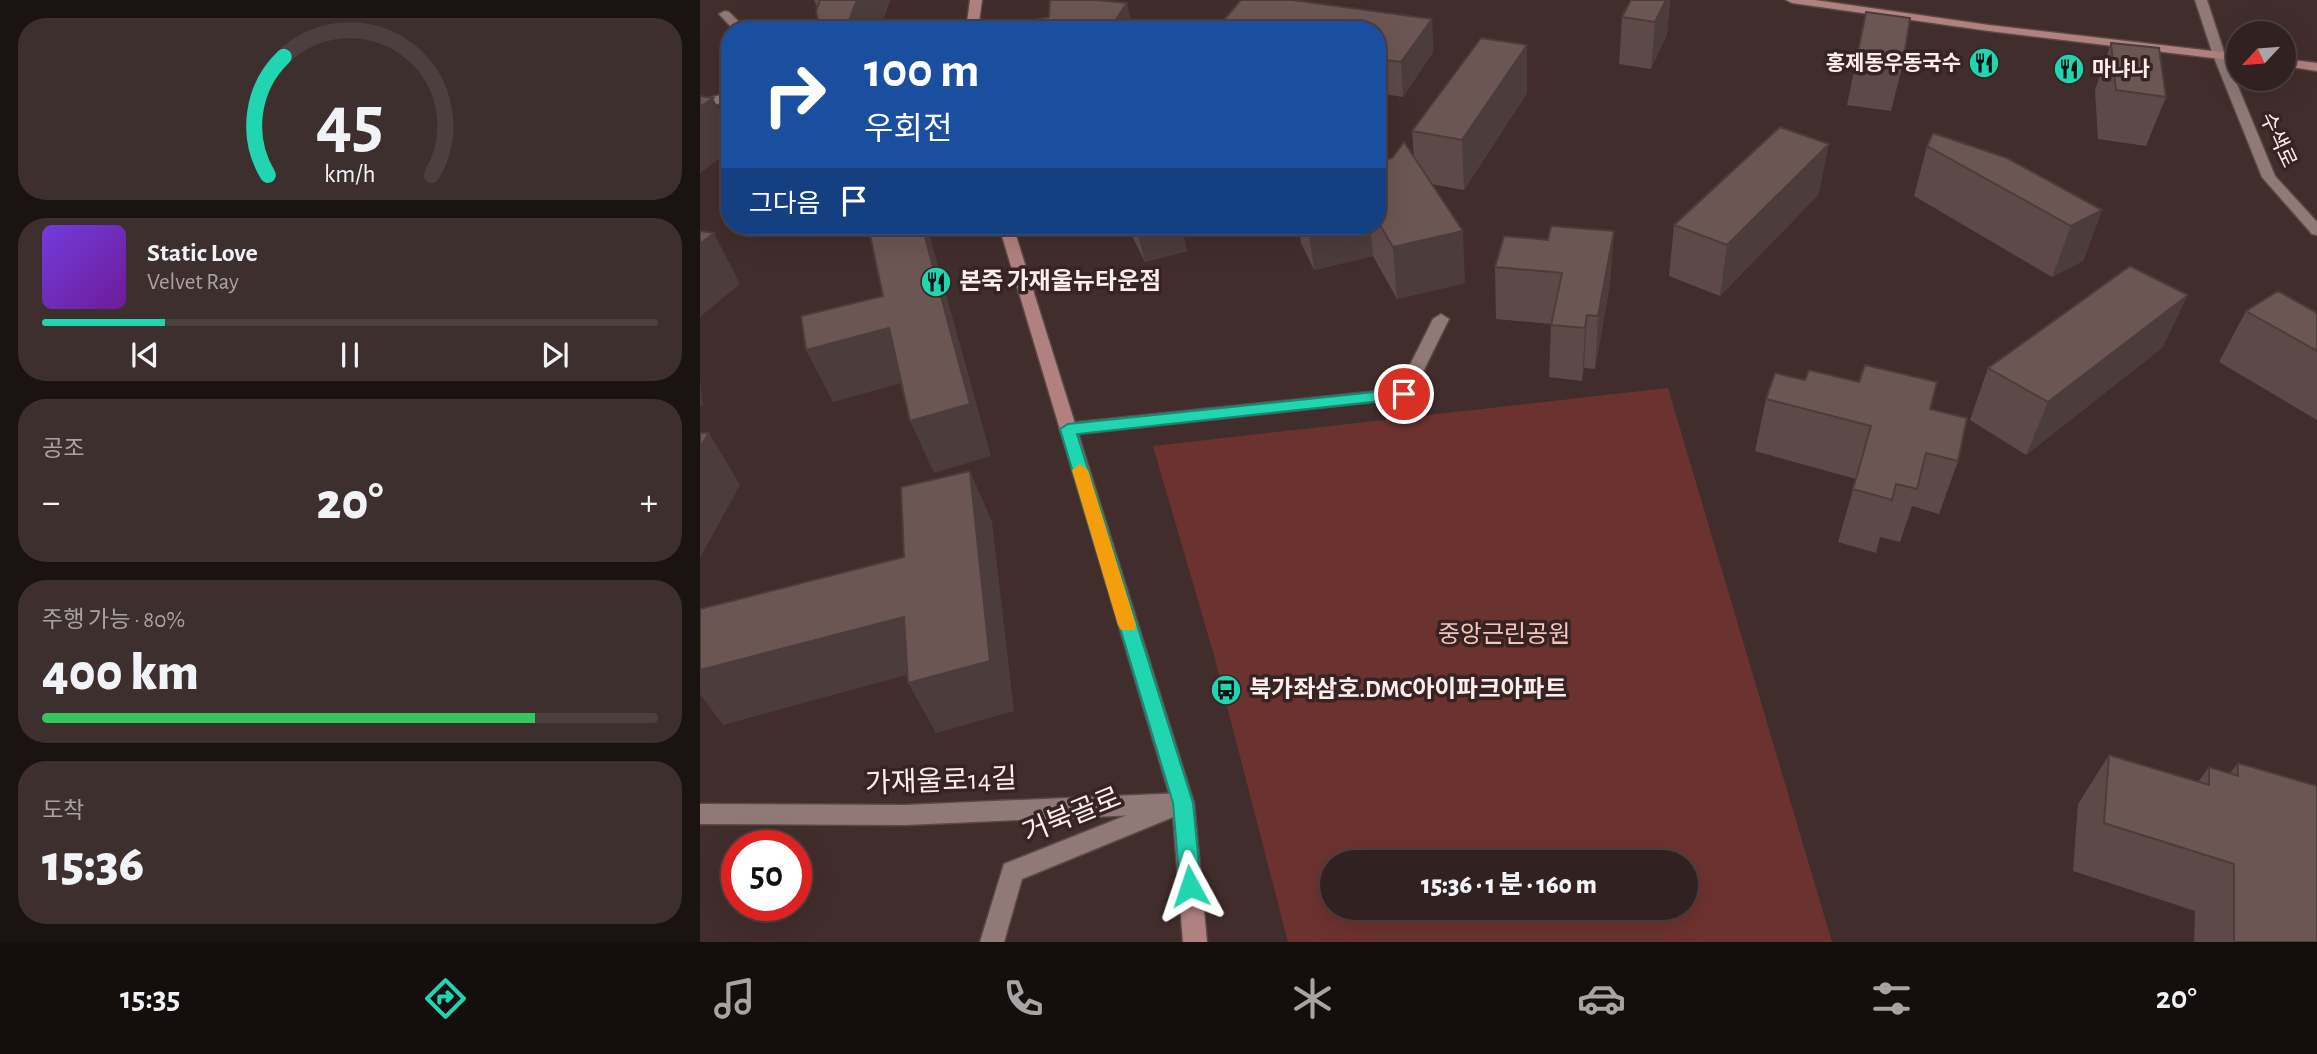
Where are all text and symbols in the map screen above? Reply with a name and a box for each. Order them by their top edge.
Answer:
north arrow [2226,21,2296,91]
map controls [2226,21,2296,91]
restaurant icon: 홍제동우동국수 [1967,46,2001,80]
text: 100 m [864,47,980,96]
icon: right [749,49,840,140]
place label: 홍제동우동국수 [1826,52,1961,74]
restaurant icon: 마냐나 [2052,52,2086,86]
place label: 마냐나 [2092,58,2150,80]
text: 45 [316,87,384,160]
street label: 수색로 [2256,109,2301,171]
text: 우회전 [864,113,952,145]
text: km/h [324,162,376,187]
icon: arrive [835,182,873,220]
text: 그다음 [749,191,821,217]
text: Static Love [147,240,258,266]
restaurant icon: 본죽 가재울뉴타운점 [919,265,953,299]
place label: 본죽 가재울뉴타운점 [959,268,1161,294]
text: Velvet Ray [147,271,239,294]
icon: previous [126,336,164,374]
icon: pause [331,336,369,374]
icon: next [536,336,574,374]
pin [1374,364,1434,424]
icon: arrive [1385,375,1423,413]
text: 공조 [42,438,84,461]
text: 20° [316,476,384,528]
text: − [42,484,60,522]
text: + [640,484,658,522]
text: 주행 가능 · 80% [42,609,185,632]
park label: 중앙근린공원 [1438,621,1570,647]
text: 400 km [42,647,199,699]
bus stop icon: 북가좌삼호.DMC아이파크아파트 [1209,673,1243,707]
place label: 북가좌삼호.DMC아이파크아파트 [1249,676,1567,702]
street label: 가재울로14길 [865,763,1017,799]
street label: 거북골로 [1018,782,1125,848]
text: 도착 [42,800,84,823]
speed limit sign: 50 [721,830,812,921]
text: 15:36 [42,838,144,890]
position arrow [1153,849,1227,923]
text: 15:36 · 1 분 · 160 m [1421,872,1597,898]
icon: directions [421,974,470,1023]
icon: music [710,974,759,1023]
icon: phone [999,974,1048,1023]
icon: climate [1288,974,1337,1023]
icon: car [1577,974,1626,1023]
icon: filters [1867,974,1916,1023]
text: 15:35 [120,982,180,1014]
text: 20° [2156,982,2197,1014]

